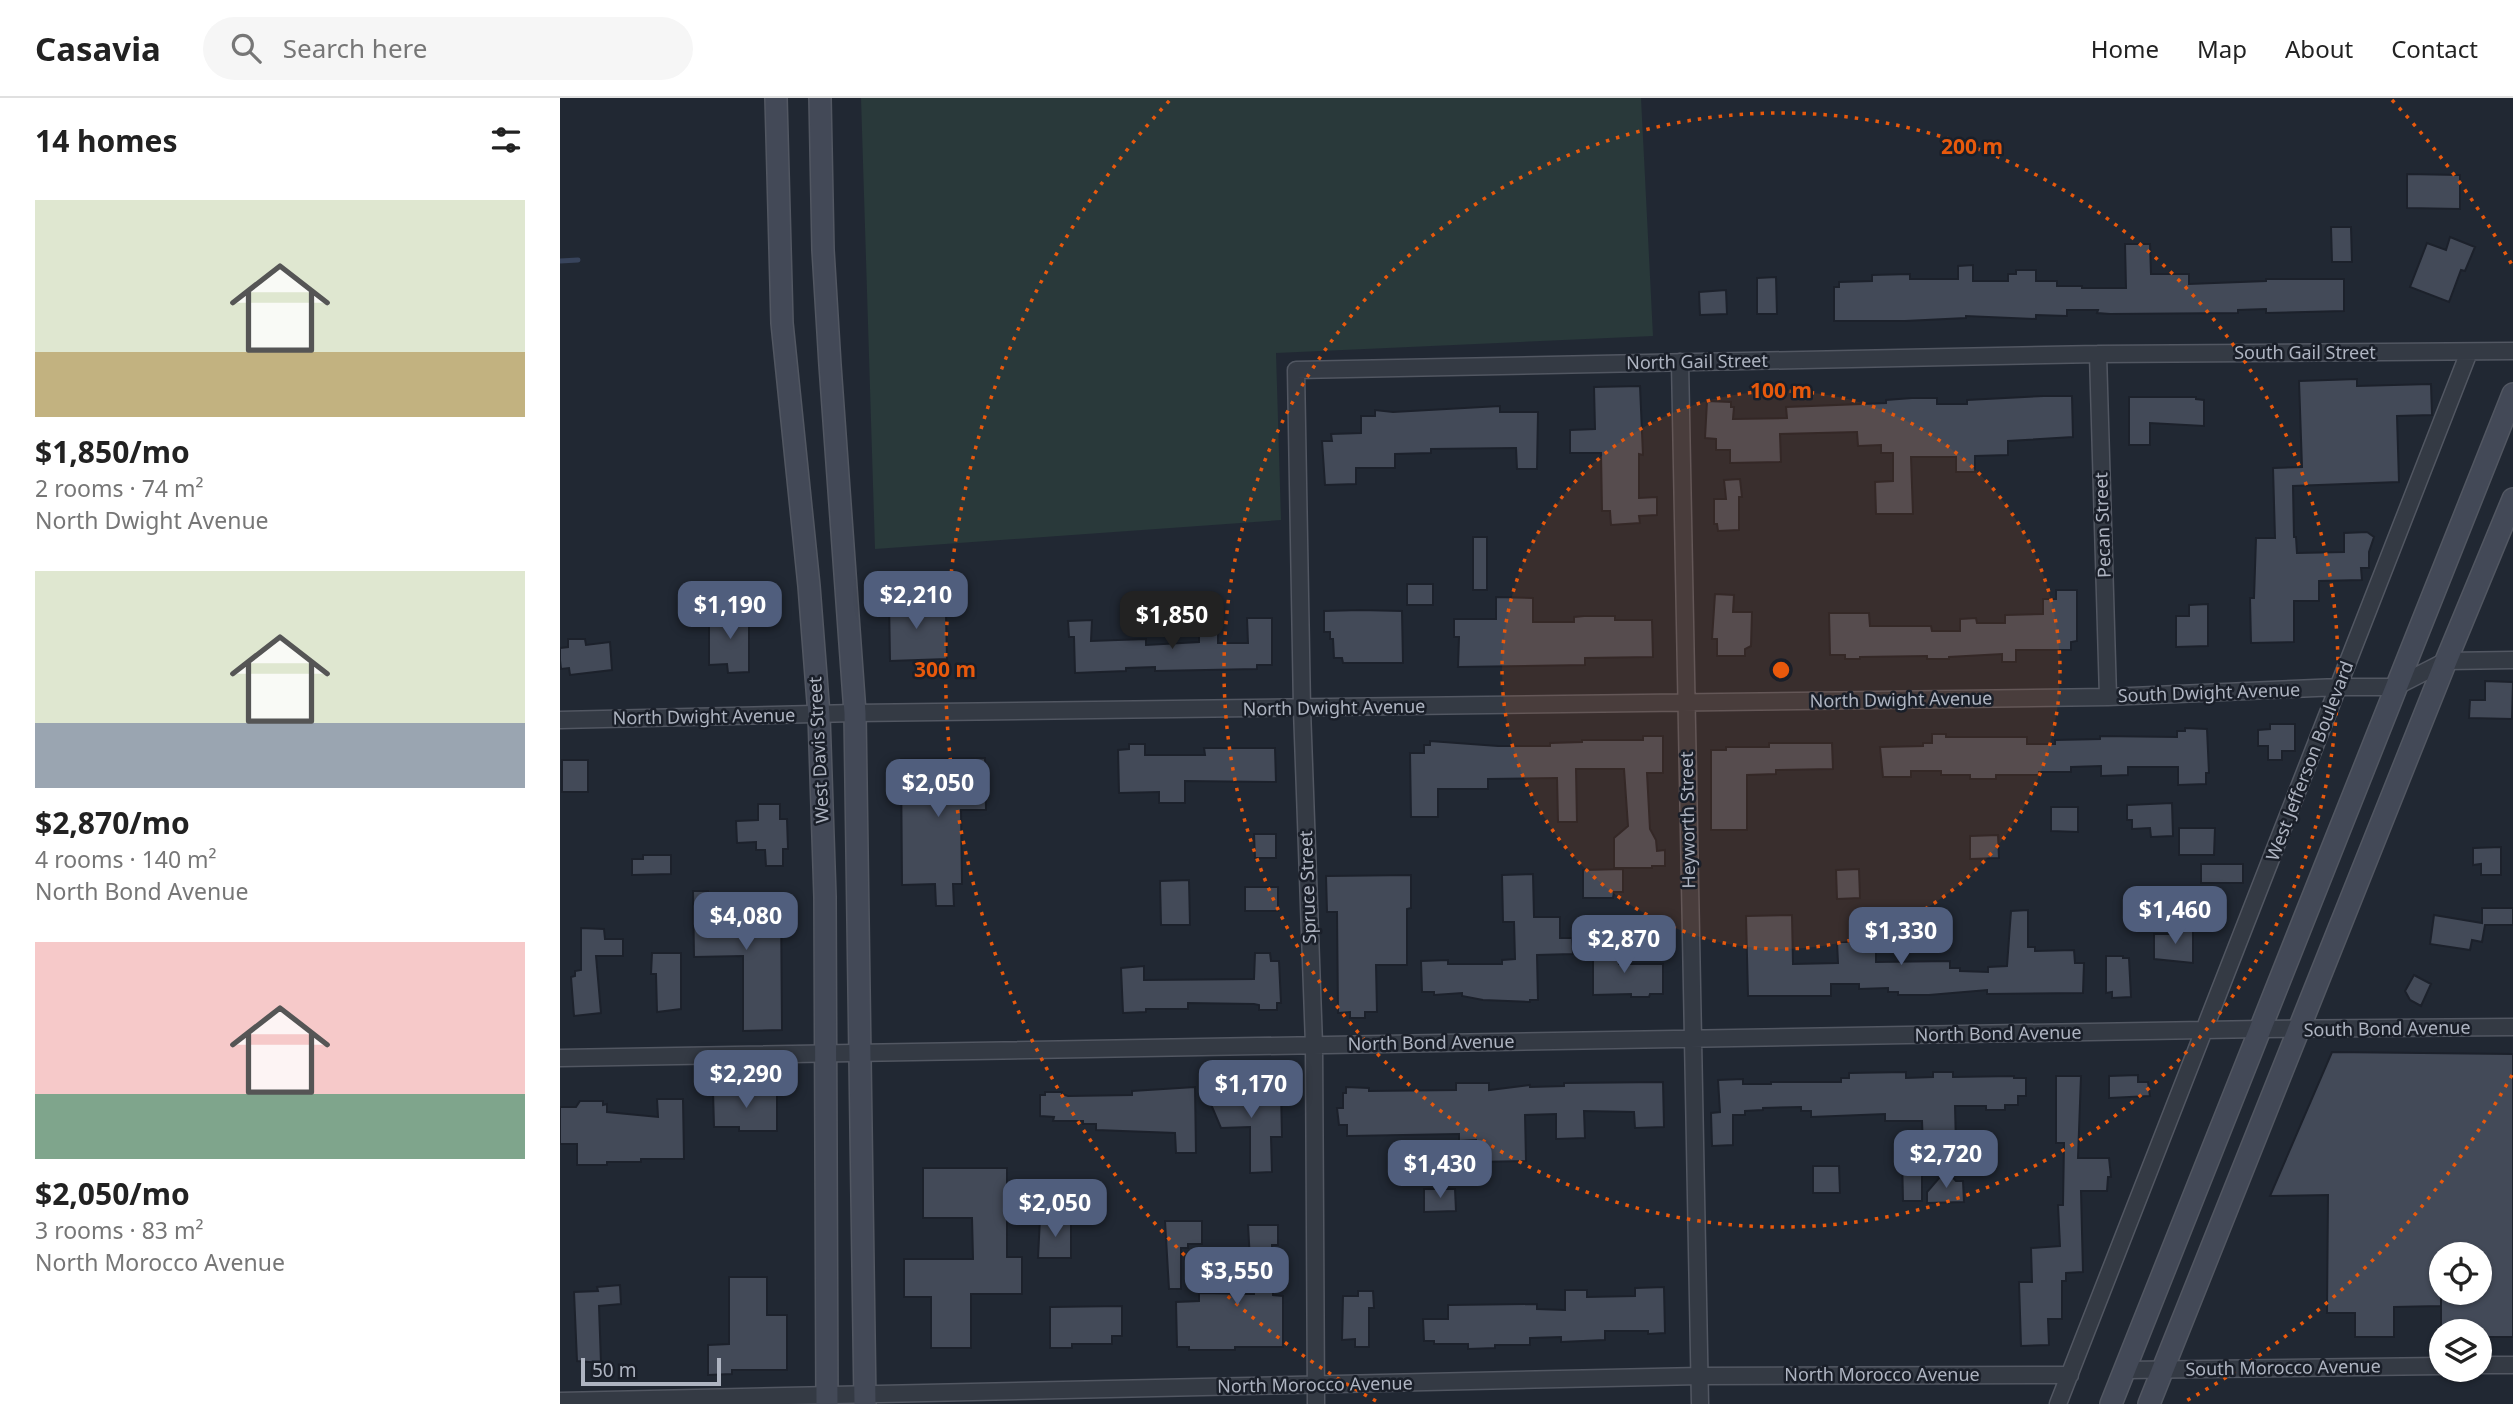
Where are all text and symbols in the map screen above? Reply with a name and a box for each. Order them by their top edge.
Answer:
search box [203,17,693,80]
text: Casavia [35,26,161,71]
icon: search [227,29,265,67]
text: Search here [283,30,427,66]
text: Home [2091,32,2159,65]
text: Map [2197,32,2247,65]
text: About [2285,32,2353,65]
text: Contact [2391,32,2478,65]
text: 14 homes [35,120,178,161]
icon: filters [487,121,525,159]
text: 200 m [1941,132,2003,160]
icon: home [217,245,343,371]
street label: South Gail Street [2234,340,2376,364]
street label: North Gail Street [1626,348,1769,374]
text: 100 m [1750,376,1812,404]
text: $1,850/mo [35,431,190,472]
street label: Pecan Street [2088,471,2116,578]
text: 2 rooms · 74 m² [35,472,204,504]
text: North Dwight Avenue [35,504,269,536]
pin: $2,210 [859,572,973,631]
text: $2,210 [880,578,952,610]
pin: $1,190 [673,582,787,641]
text: $1,190 [694,588,766,620]
pin: $1,850 [1115,592,1229,651]
text: $1,850 [1136,598,1208,630]
icon: home [217,616,343,742]
text: 300 m [914,655,976,683]
street label: West Jefferson Boulevard [2260,657,2358,864]
centre of rings [1769,658,1793,682]
street label: West Davis Street [802,676,834,824]
street label: South Dwight Avenue [2117,677,2301,707]
street label: North Dwight Avenue [1809,685,1993,713]
street label: North Dwight Avenue [1242,693,1426,721]
street label: North Dwight Avenue [612,702,796,730]
street label: Heyworth Street [1674,751,1700,889]
pin: $2,050 [881,760,995,819]
text: $2,050 [902,766,974,798]
text: $2,870/mo [35,802,190,843]
street label: Spruce Street [1293,830,1321,944]
text: 4 rooms · 140 m² [35,843,217,875]
text: North Bond Avenue [35,875,248,907]
pin: $1,460 [2118,886,2232,946]
pin: $4,080 [689,892,803,952]
text: $1,460 [2139,893,2211,925]
text: $4,080 [710,899,782,931]
pin: $1,330 [1844,908,1958,967]
text: $1,330 [1865,914,1937,946]
pin: $2,870 [1567,916,1681,975]
text: $2,870 [1588,922,1660,954]
icon: home [217,987,343,1113]
street label: South Bond Avenue [2303,1015,2471,1041]
street label: North Bond Avenue [1914,1020,2082,1046]
street label: North Bond Avenue [1347,1029,1515,1055]
pin: $2,290 [689,1051,803,1110]
text: $2,290 [710,1057,782,1089]
pin: $1,170 [1194,1060,1308,1120]
text: $1,170 [1215,1067,1287,1099]
pin: $2,720 [1889,1130,2003,1190]
text: $2,720 [1910,1137,1982,1169]
pin: $1,430 [1383,1140,1497,1200]
text: $1,430 [1404,1147,1476,1179]
text: $2,050/mo [35,1173,190,1214]
pin: $2,050 [998,1180,1112,1239]
text: $2,050 [1019,1186,1091,1218]
text: 3 rooms · 83 m² [35,1214,204,1246]
map controls [2429,1242,2492,1382]
button: locate [2429,1242,2492,1305]
text: North Morocco Avenue [35,1246,285,1278]
pin: $3,550 [1180,1248,1294,1307]
text: $3,550 [1201,1254,1273,1286]
button: layers [2429,1319,2492,1382]
street label: South Morocco Avenue [2185,1353,2381,1381]
scale bar [581,1355,721,1387]
text: 50 m [592,1357,636,1383]
street label: North Morocco Avenue [1784,1362,1980,1386]
street label: North Morocco Avenue [1217,1370,1413,1398]

